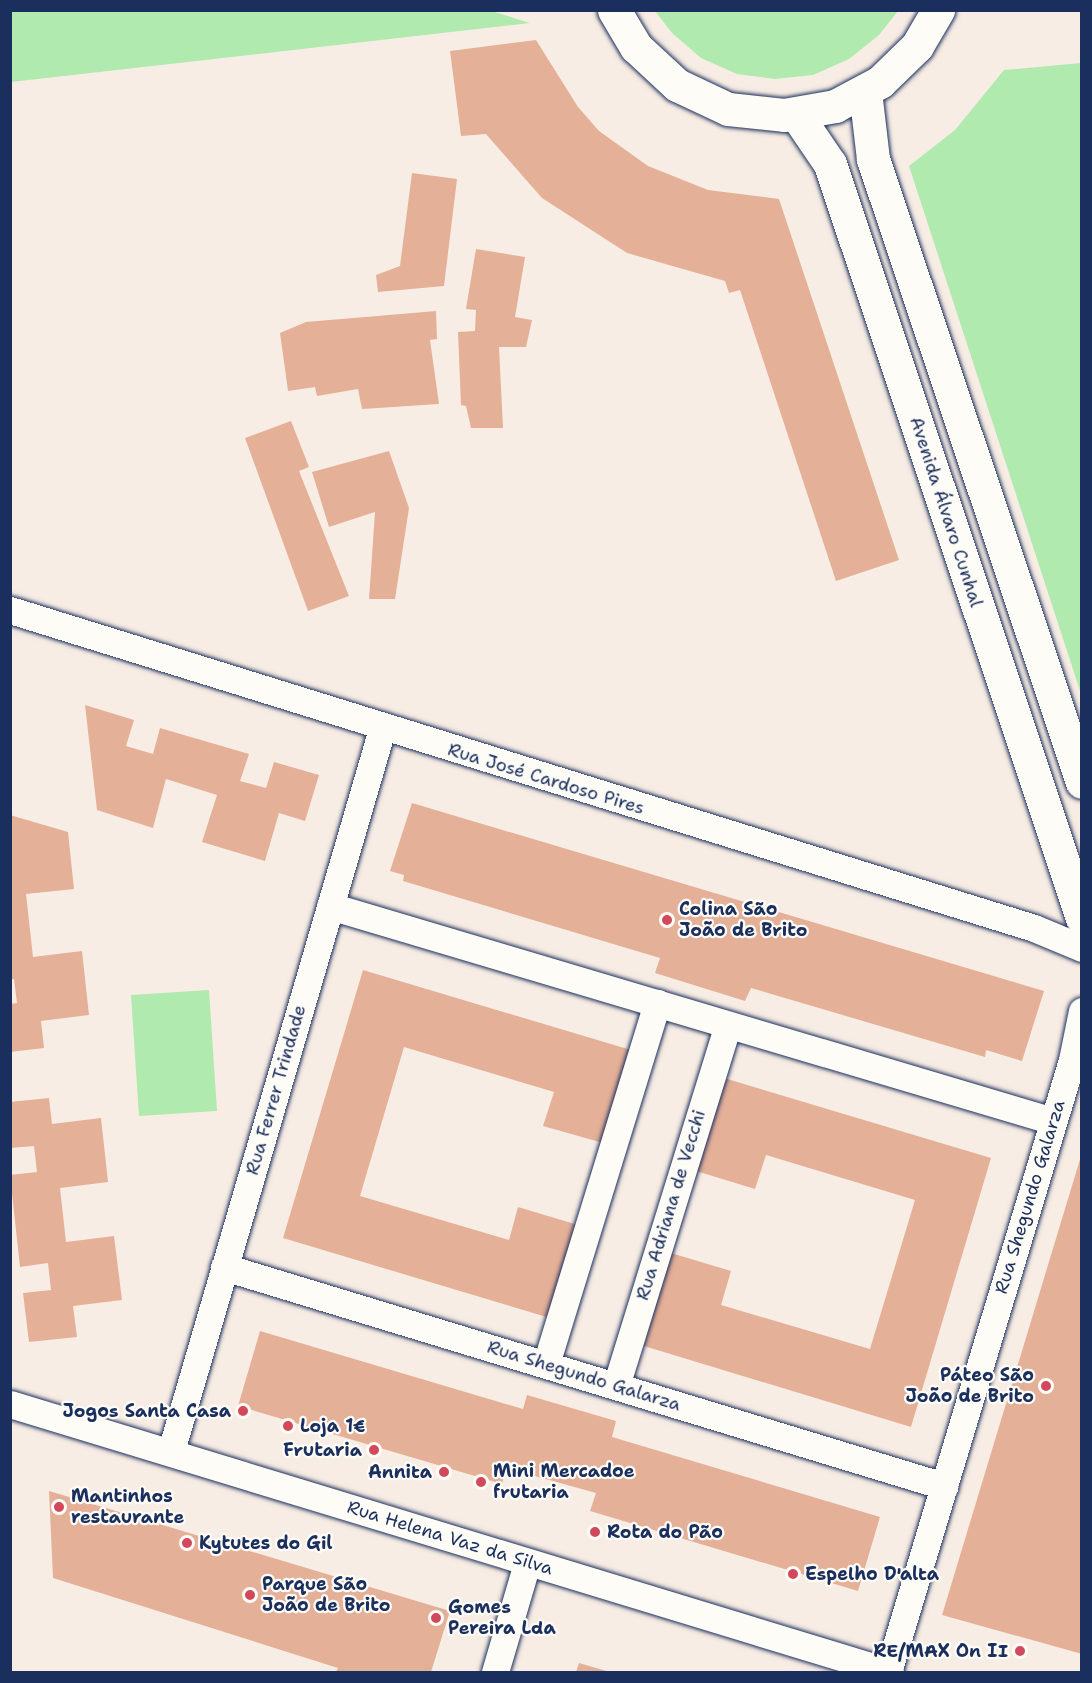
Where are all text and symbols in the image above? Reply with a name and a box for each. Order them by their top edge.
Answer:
street label: Avenida Álvaro Cunhal [905,414,987,610]
street label: Rua José Cardoso Pires [445,739,647,819]
place label: Colina São João de Brito [679,899,807,942]
marker: Colina São João de Brito [660,913,674,927]
street label: Rua Ferrer Trindade [241,1003,311,1177]
street label: Rua Shegundo Galarza [990,1098,1070,1296]
street label: Rua Adriana de Vecchi [632,1107,710,1303]
street label: Rua Shegundo Galarza [485,1336,683,1416]
place label: Páteo São João de Brito [906,1365,1034,1408]
marker: Páteo São João de Brito [1039,1379,1053,1393]
place label: Jogos Santa Casa [62,1400,231,1422]
marker: Jogos Santa Casa [236,1404,250,1418]
place label: Loja 1€ [300,1415,365,1437]
marker: Loja 1€ [281,1419,295,1433]
place label: Frutaria [283,1439,362,1461]
marker: Frutaria [367,1443,381,1457]
place label: Annita [368,1461,432,1483]
place label: Mini Mercadoe frutaria [493,1461,635,1504]
marker: Annita [437,1465,451,1479]
marker: Mini Mercadoe frutaria [474,1475,488,1489]
place label: Mantinhos restaurante [71,1486,184,1528]
street label: Rua Helena Vaz da Silva [344,1496,556,1580]
marker: Mantinhos restaurante [52,1500,66,1514]
place label: Rota do Pão [607,1521,723,1543]
marker: Rota do Pão [588,1525,602,1539]
place label: Kytutes do Gil [199,1532,333,1554]
marker: Kytutes do Gil [180,1536,194,1550]
place label: Espelho D'alta [805,1563,939,1585]
marker: Espelho D'alta [786,1567,800,1581]
place label: Parque São João de Brito [262,1574,390,1616]
marker: Parque São João de Brito [243,1588,257,1602]
place label: Gomes Pereira Lda [448,1597,556,1640]
marker: Gomes Pereira Lda [429,1611,443,1625]
place label: RE/MAX On II [873,1640,1008,1662]
marker: RE/MAX On II [1013,1644,1027,1658]

